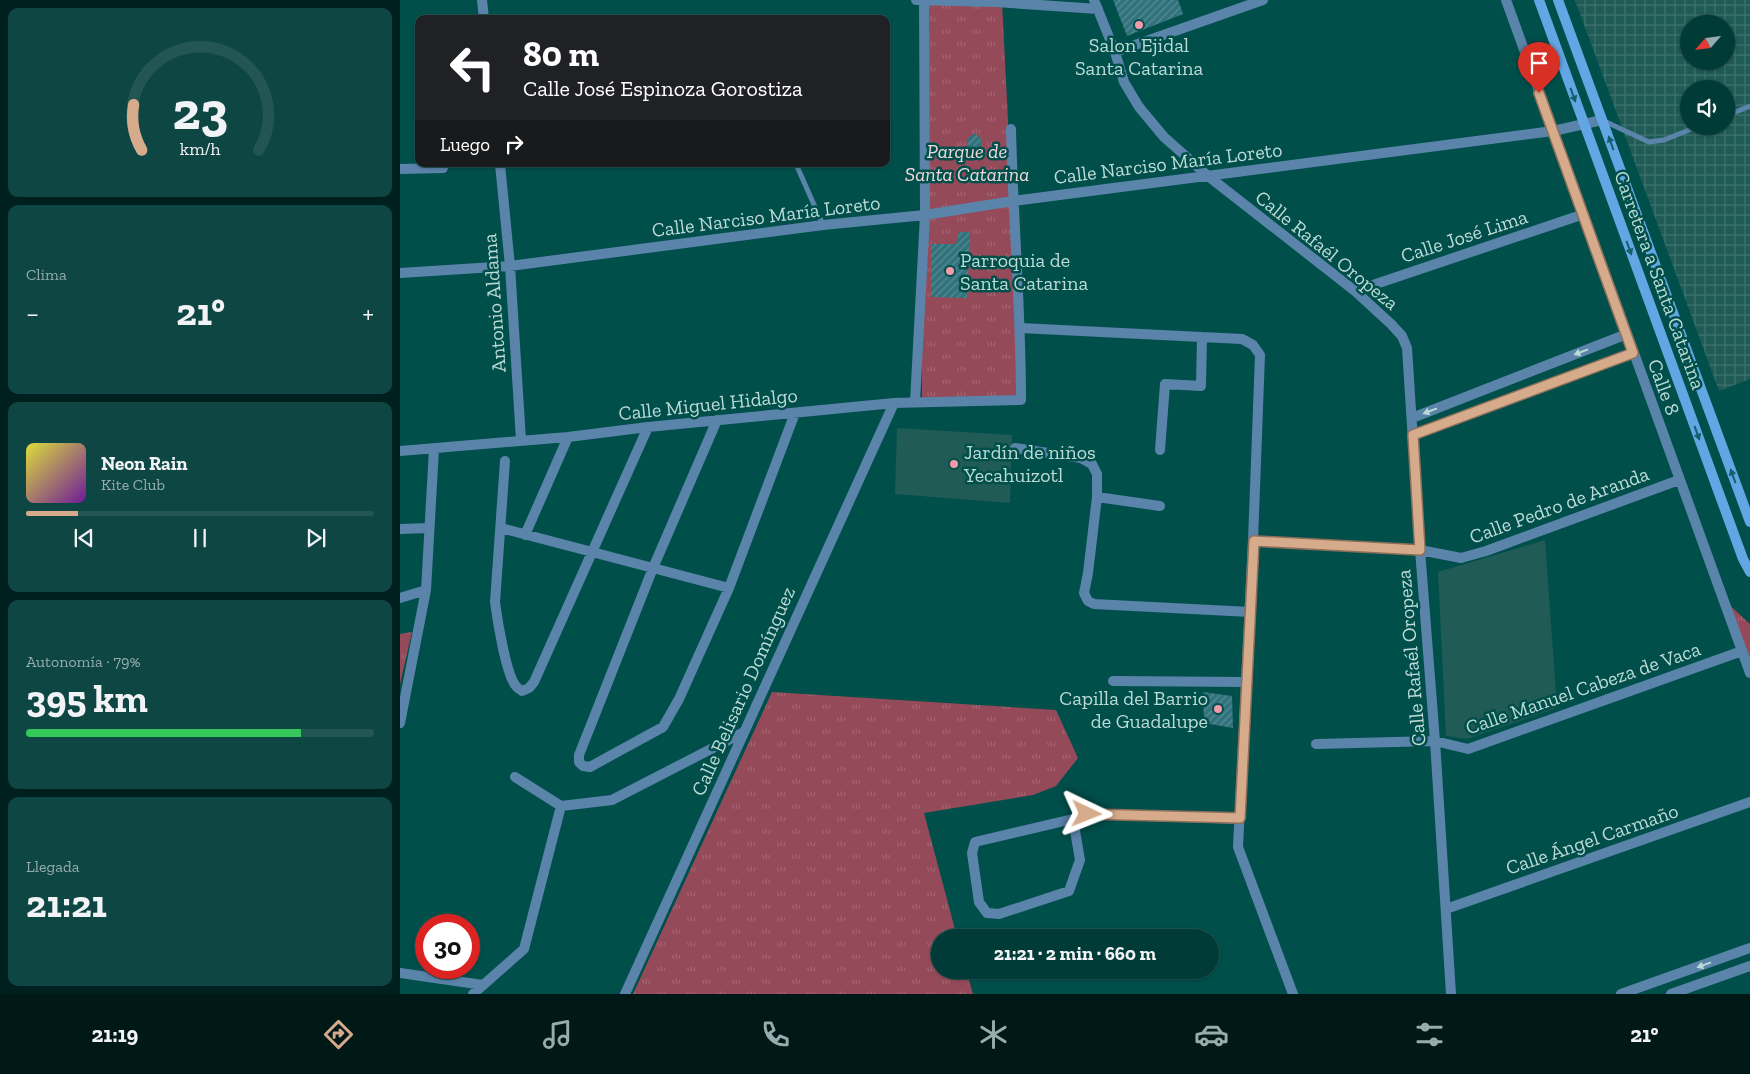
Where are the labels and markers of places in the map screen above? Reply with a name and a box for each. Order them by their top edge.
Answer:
marker: Salon Ejidal Santa Catarina [1133,19,1145,31]
place label: Salon Ejidal Santa Catarina [1075,33,1203,80]
pin [1518,42,1560,93]
place label: Parroquia de Santa Catarina [960,248,1089,295]
marker: Parroquia de Santa Catarina [944,265,956,277]
place label: Jardín de niños Yecahuizotl [963,440,1096,487]
marker: Jardín de niños Yecahuizotl [948,458,960,470]
place label: Capilla del Barrio de Guadalupe [1059,686,1208,733]
marker: Capilla del Barrio de Guadalupe [1212,703,1224,715]

